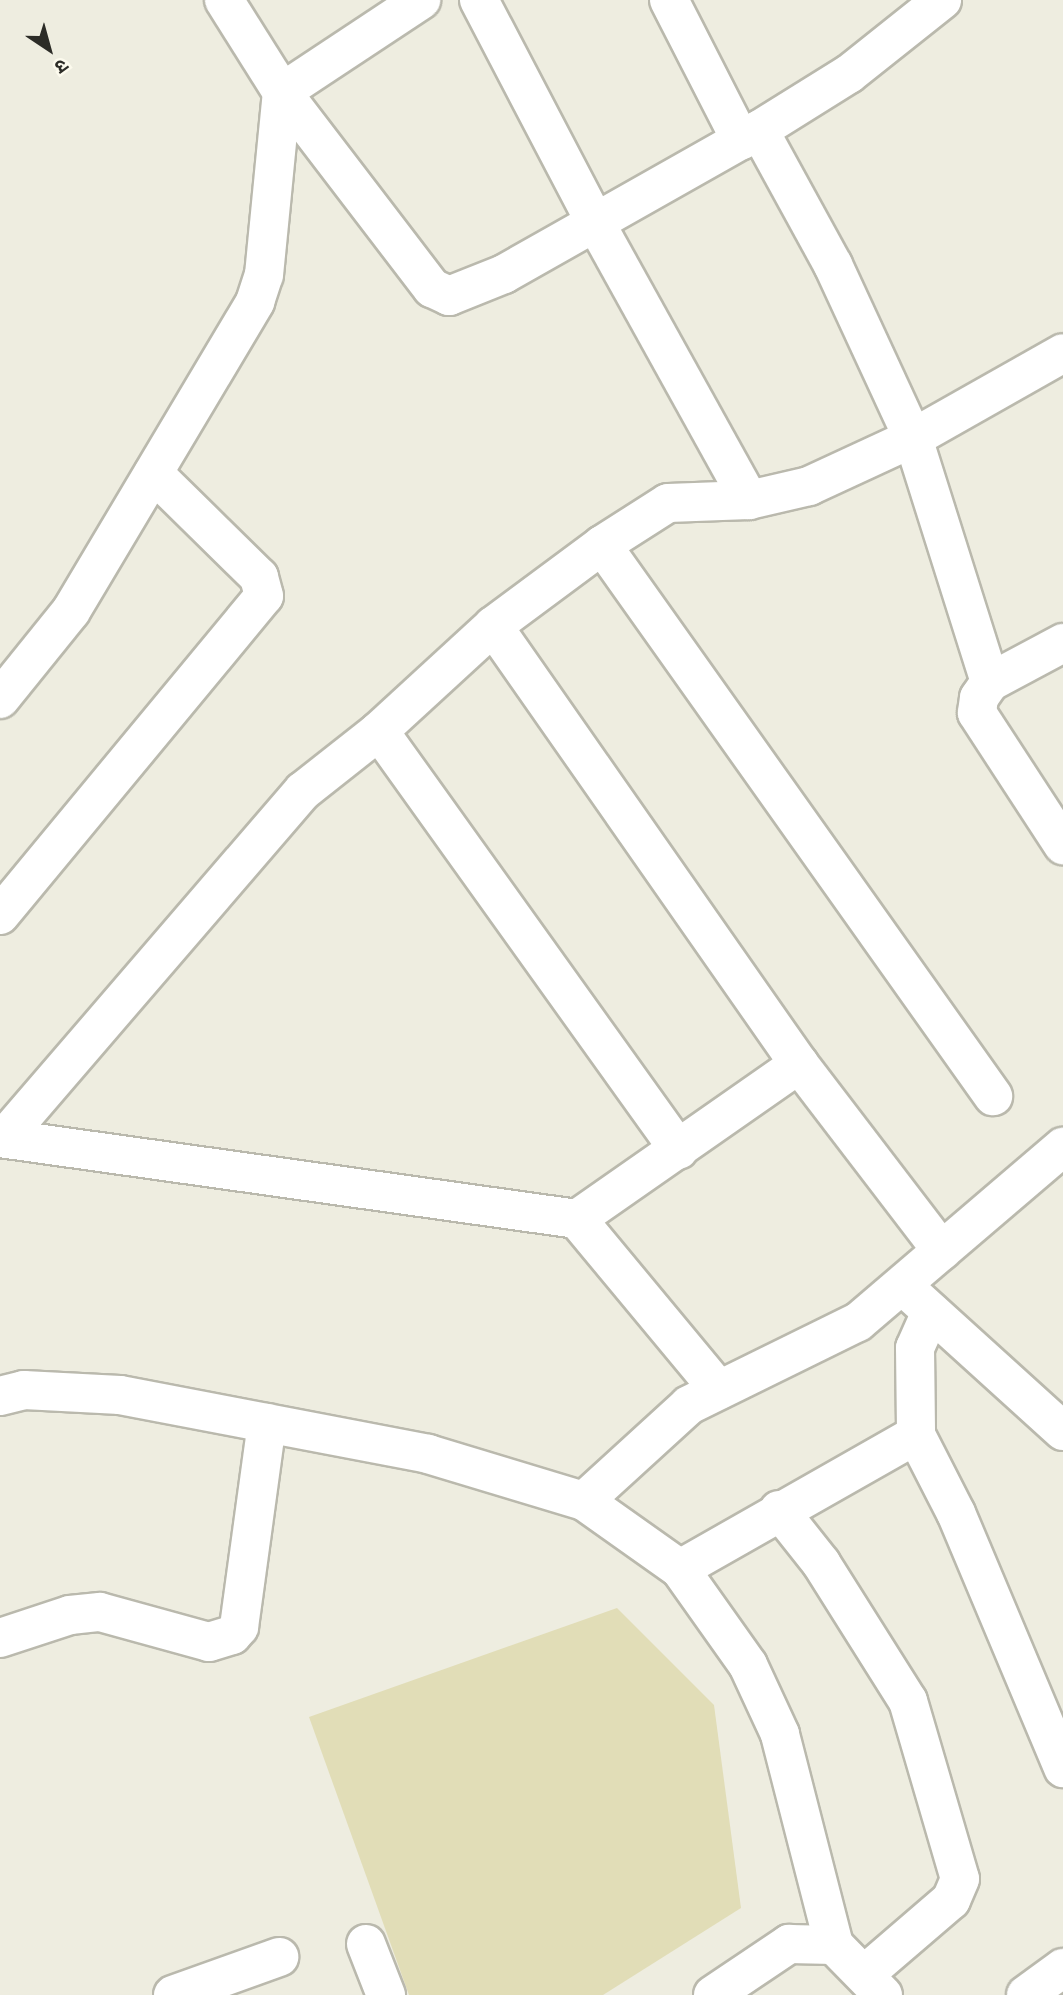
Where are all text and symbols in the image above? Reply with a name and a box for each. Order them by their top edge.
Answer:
north arrow [14,14,84,84]
text: उ [50,54,73,79]

